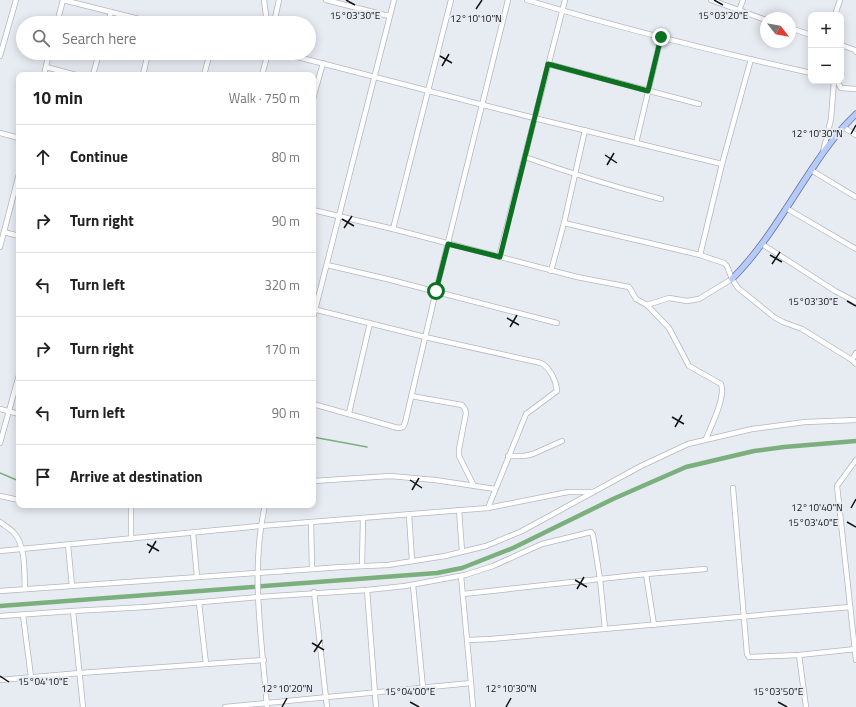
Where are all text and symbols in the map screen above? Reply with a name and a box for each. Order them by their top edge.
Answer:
text: 15°03'30"E [330,8,381,23]
text: 15°03'20"E [698,8,749,23]
text: 12°10'10"N [450,11,502,26]
north arrow [760,12,796,48]
map controls [808,12,844,84]
button: + [808,12,844,48]
search box [16,16,316,60]
icon: search [30,27,52,49]
text: Search here [62,27,136,50]
route end [652,28,670,46]
button: − [808,48,844,84]
text: 10 min [32,85,83,111]
text: Walk · 750 m [229,88,300,108]
text: 12°10'30"N [791,126,843,141]
text: Continue [70,145,128,168]
icon: ahead [32,146,54,168]
text: 80 m [272,147,300,167]
text: Turn right [70,209,134,232]
icon: right [32,210,54,232]
text: 90 m [272,211,300,231]
text: Turn left [70,273,125,296]
icon: left [32,274,54,296]
text: 320 m [264,275,300,295]
route start [427,282,445,300]
text: 15°03'30"E [788,294,839,309]
text: Turn right [70,337,134,360]
icon: right [32,338,54,360]
text: 170 m [264,339,300,359]
text: Turn left [70,401,125,424]
icon: left [32,402,54,424]
text: 90 m [272,403,300,423]
text: Arrive at destination [70,465,203,488]
icon: arrive [32,466,54,488]
text: 12°10'40"N [791,500,843,515]
text: 15°03'40"E [788,515,839,530]
text: 15°04'10"E [18,674,69,689]
text: 12°10'20"N [261,681,313,696]
text: 12°10'30"N [485,681,537,696]
text: 15°04'00"E [385,684,436,699]
text: 15°03'50"E [753,684,804,699]

